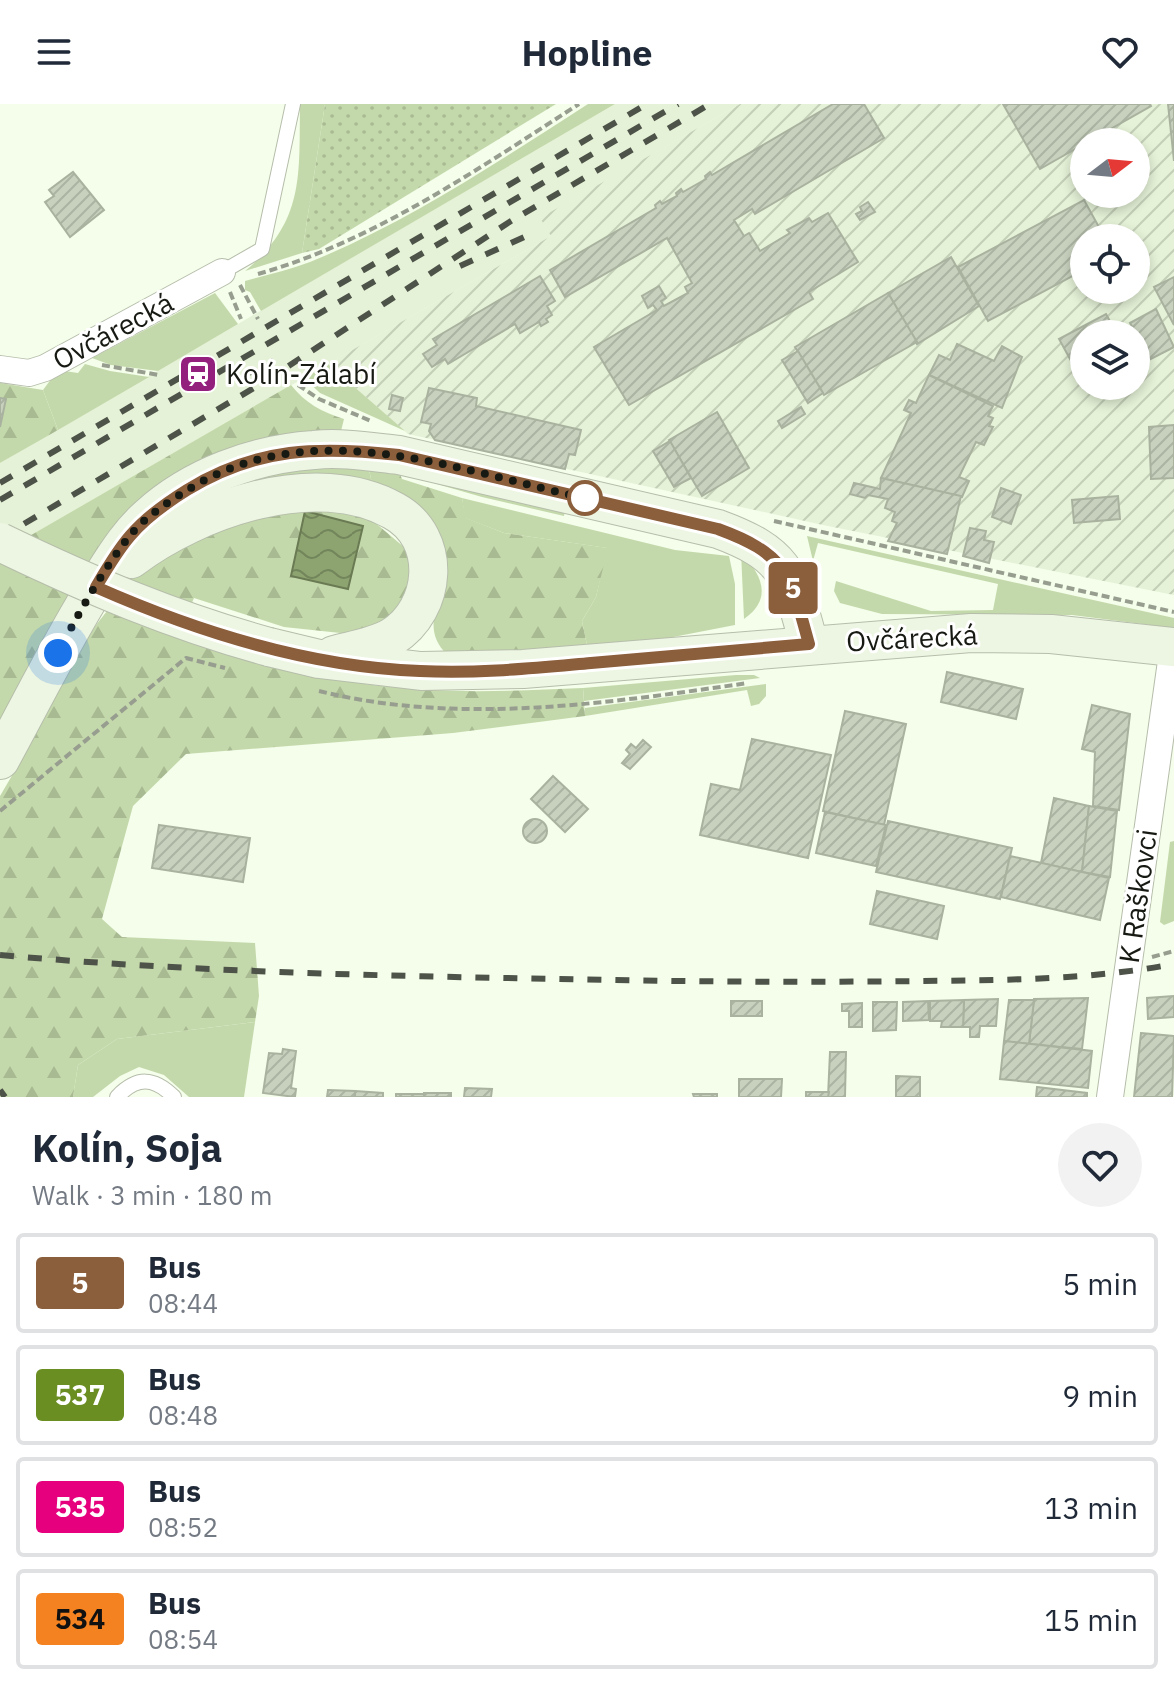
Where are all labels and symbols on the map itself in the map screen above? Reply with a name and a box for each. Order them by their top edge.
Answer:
north arrow [1070,128,1150,208]
street label: Ovčárecká [46,283,180,378]
station icon: Kolín-Zálabí [177,353,219,395]
place label: Kolín-Zálabí [226,355,376,392]
unlabelled marker [568,481,602,515]
line badge: 5 [767,562,819,614]
street label: Ovčárecká [845,616,979,659]
your location [38,633,78,673]
street label: K Raškovci [1110,827,1165,965]

